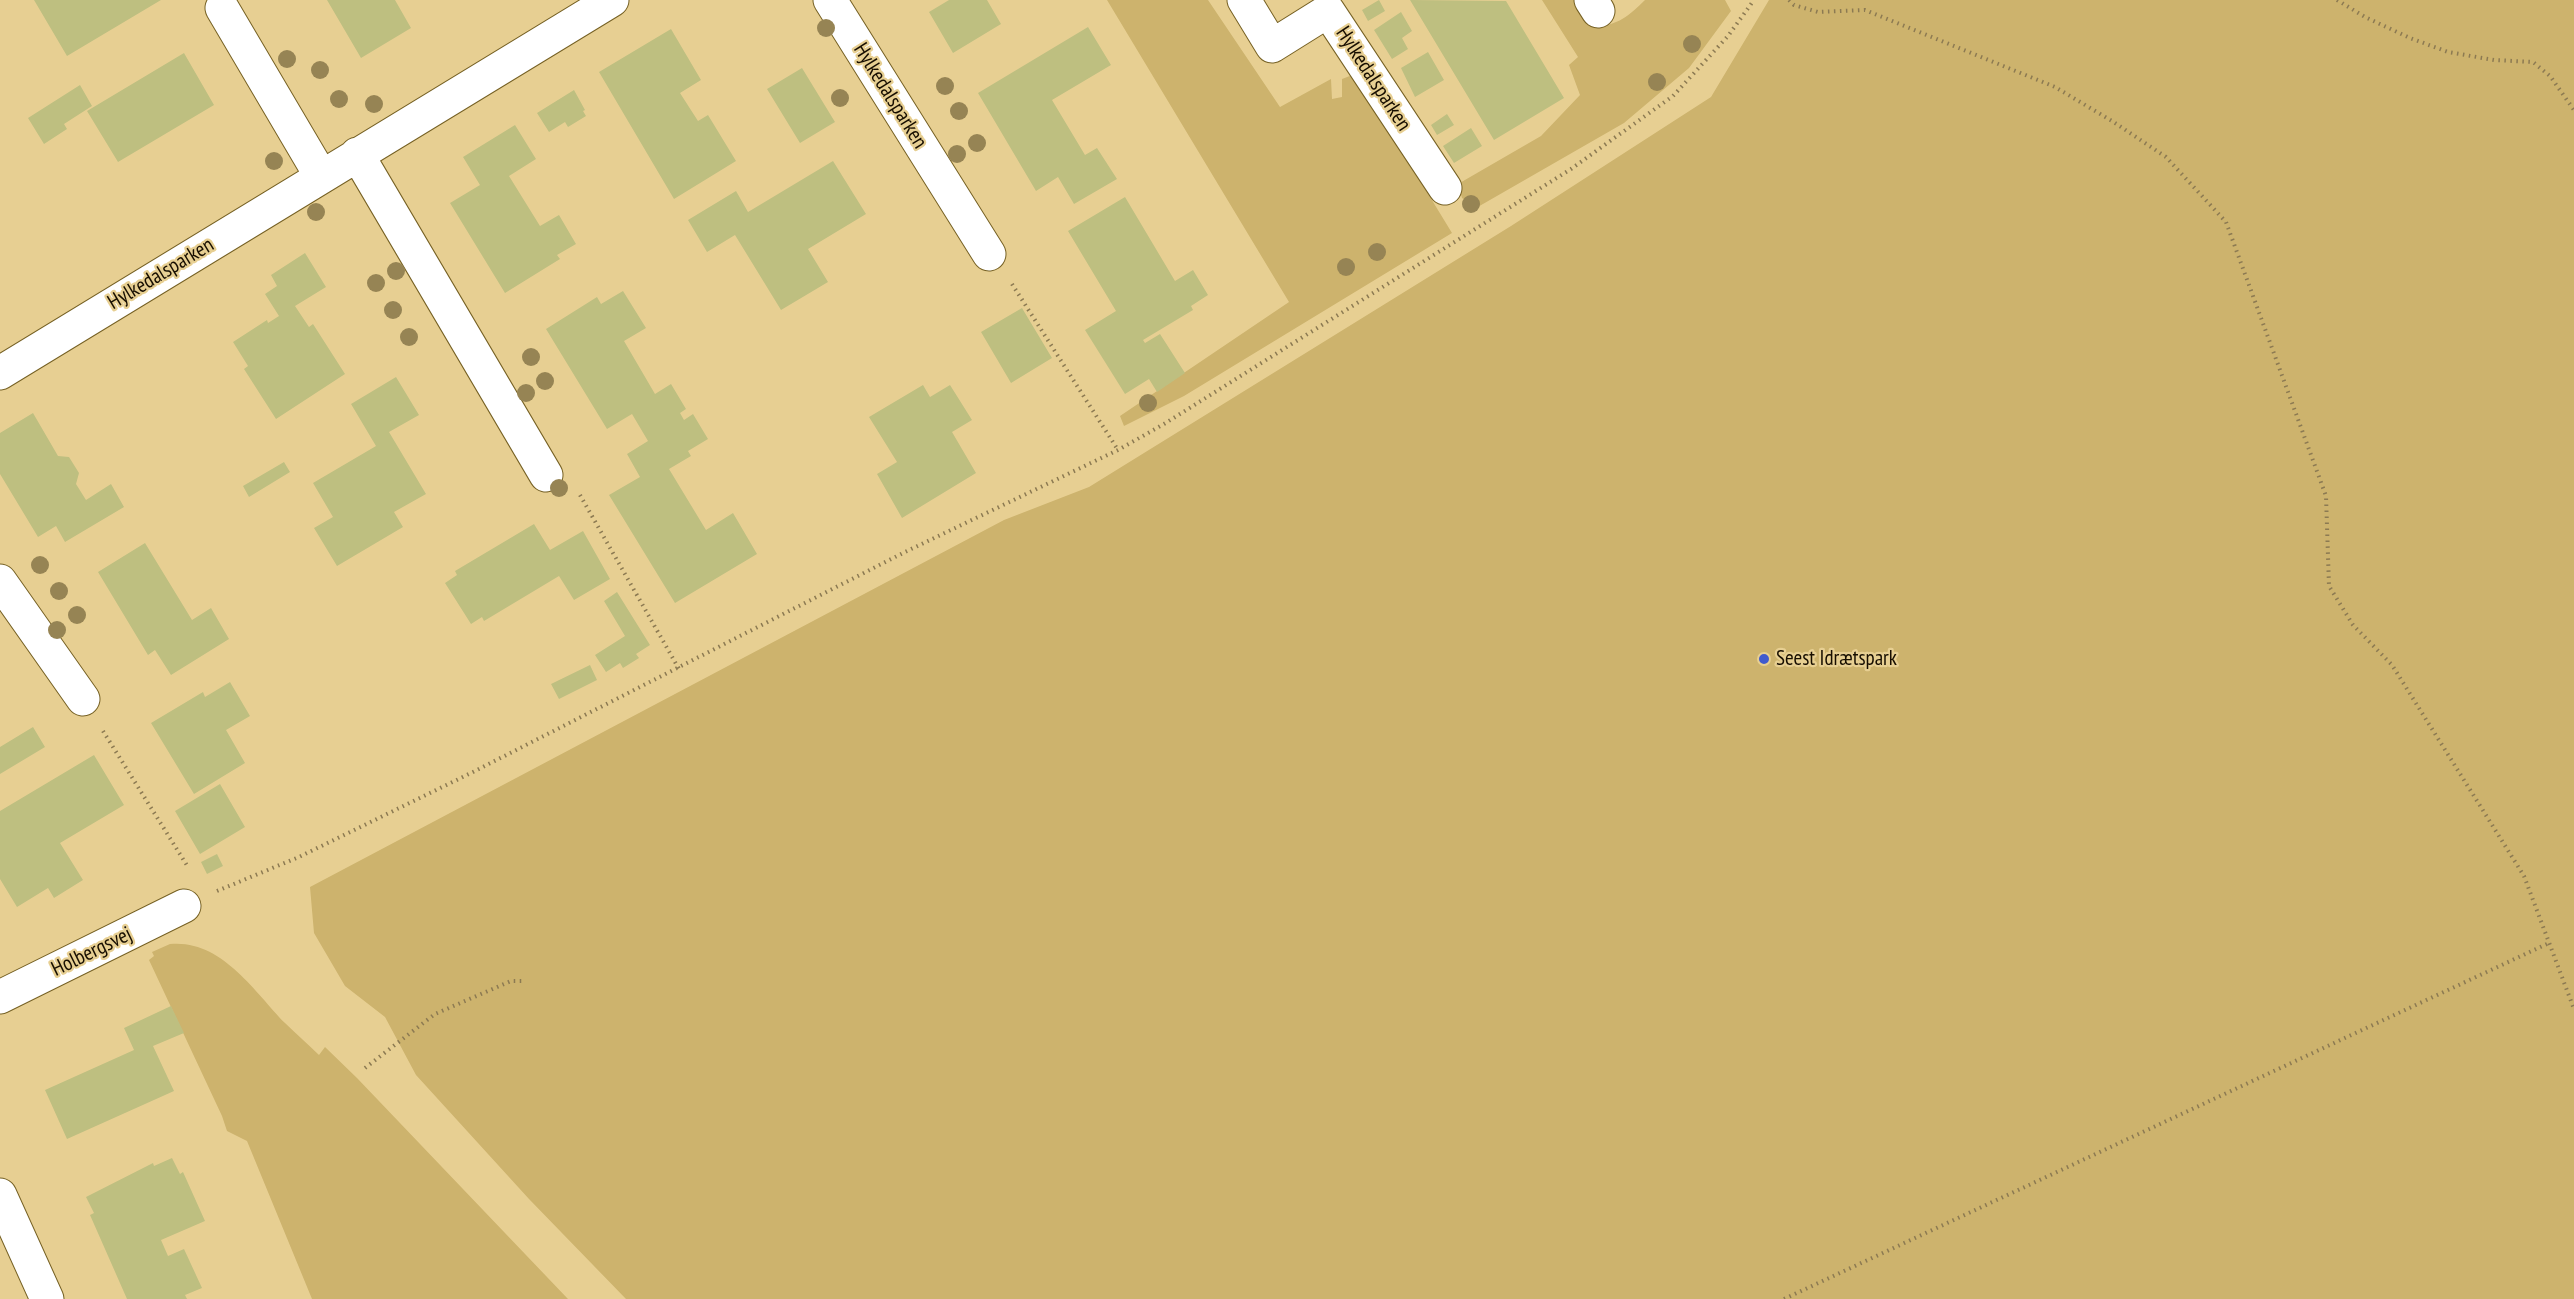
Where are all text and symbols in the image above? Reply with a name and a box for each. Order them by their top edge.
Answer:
street label: Hylkedalsparken [1330,22,1416,136]
street label: Hylkedalsparken [848,39,932,153]
street label: Hylkedalsparken [103,232,219,316]
place label: Seest Idrætspark [1776,646,1897,672]
marker: Seest Idrætspark [1757,652,1771,666]
street label: Holbergsvej [48,922,136,982]

